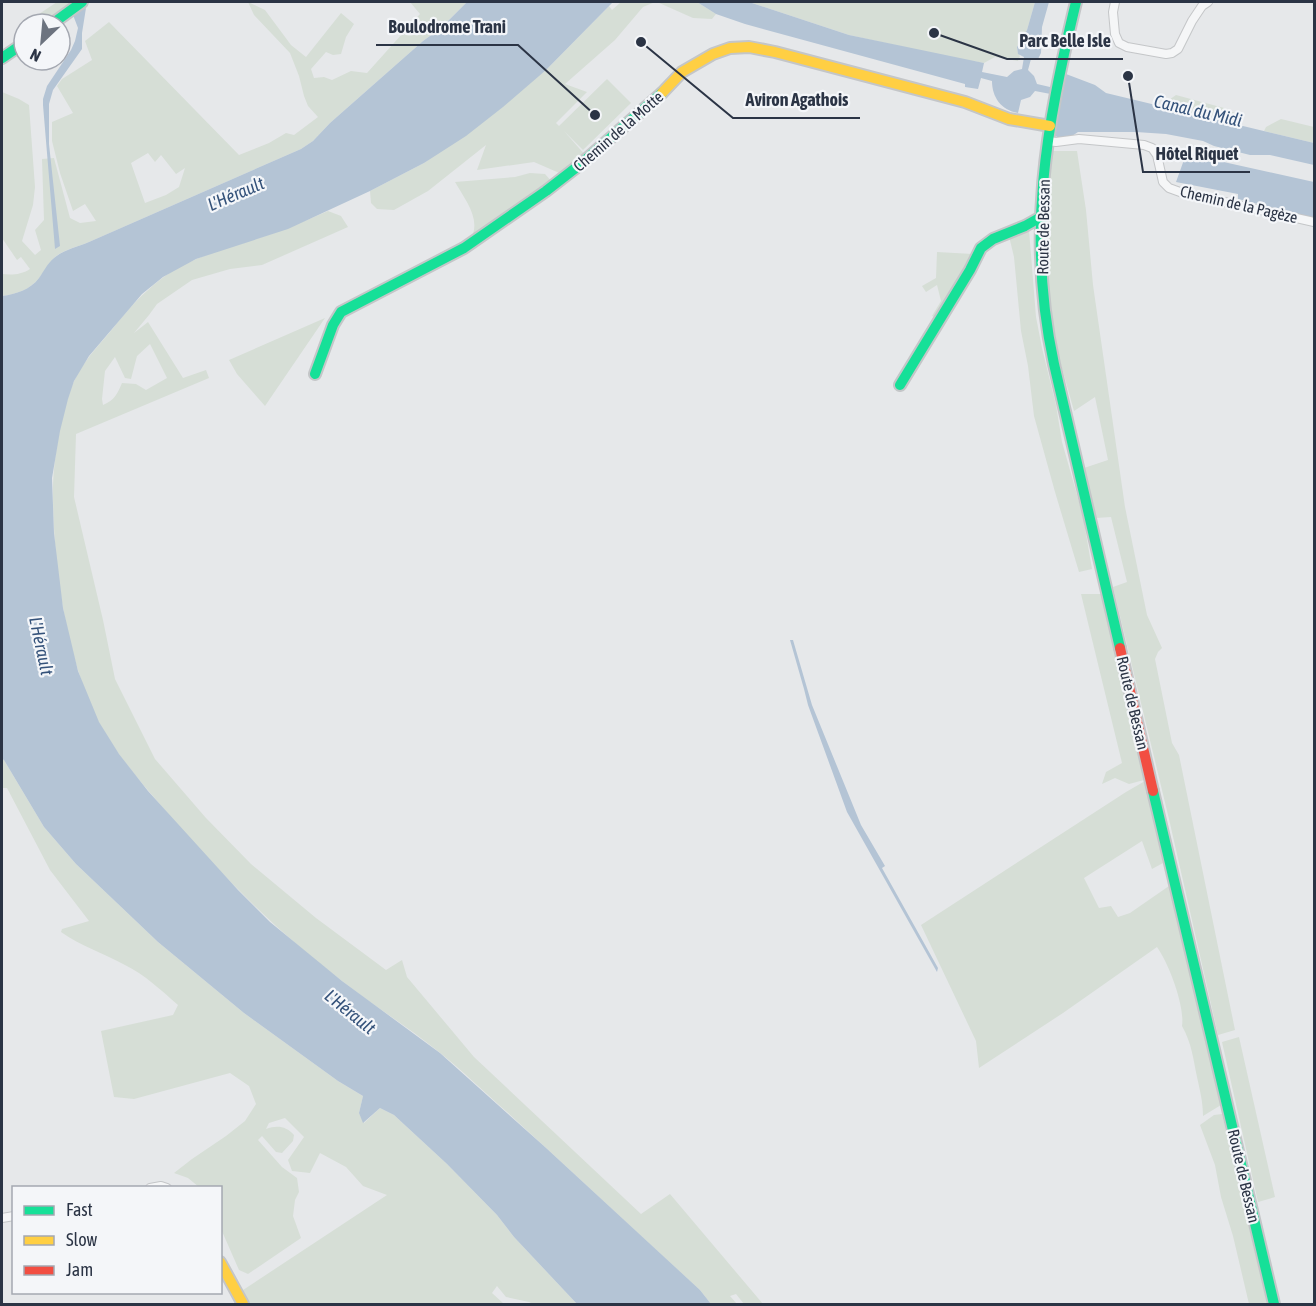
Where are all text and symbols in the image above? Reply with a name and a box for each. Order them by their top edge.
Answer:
callout: Boulodrome Trani [376,9,518,45]
north arrow [12,12,72,72]
text: Boulodrome Trani [388,16,506,37]
callout: Parc Belle Isle [1007,23,1123,59]
text: Parc Belle Isle [1019,30,1111,51]
text: N [27,45,44,66]
callout: Aviron Agathois [733,82,860,118]
street label: Chemin de la Motte [570,87,666,175]
text: Aviron Agathois [745,89,849,110]
water label: Canal du Midi [1152,90,1244,131]
callout: Hôtel Riquet [1143,136,1250,172]
text: Hôtel Riquet [1155,143,1239,164]
water label: L'Hérault [204,172,268,215]
street label: Route de Bessan [1033,179,1053,275]
street label: Chemin de la Pagèze [1178,182,1299,227]
water label: L'Hérault [25,615,58,678]
street label: Route de Bessan [1113,654,1153,752]
water label: L'Hérault [321,985,381,1039]
street label: Route de Bessan [1224,1127,1264,1225]
legend [12,1186,222,1294]
text: Fast [66,1199,93,1220]
text: Slow [66,1229,97,1250]
text: Jam [66,1259,93,1280]

